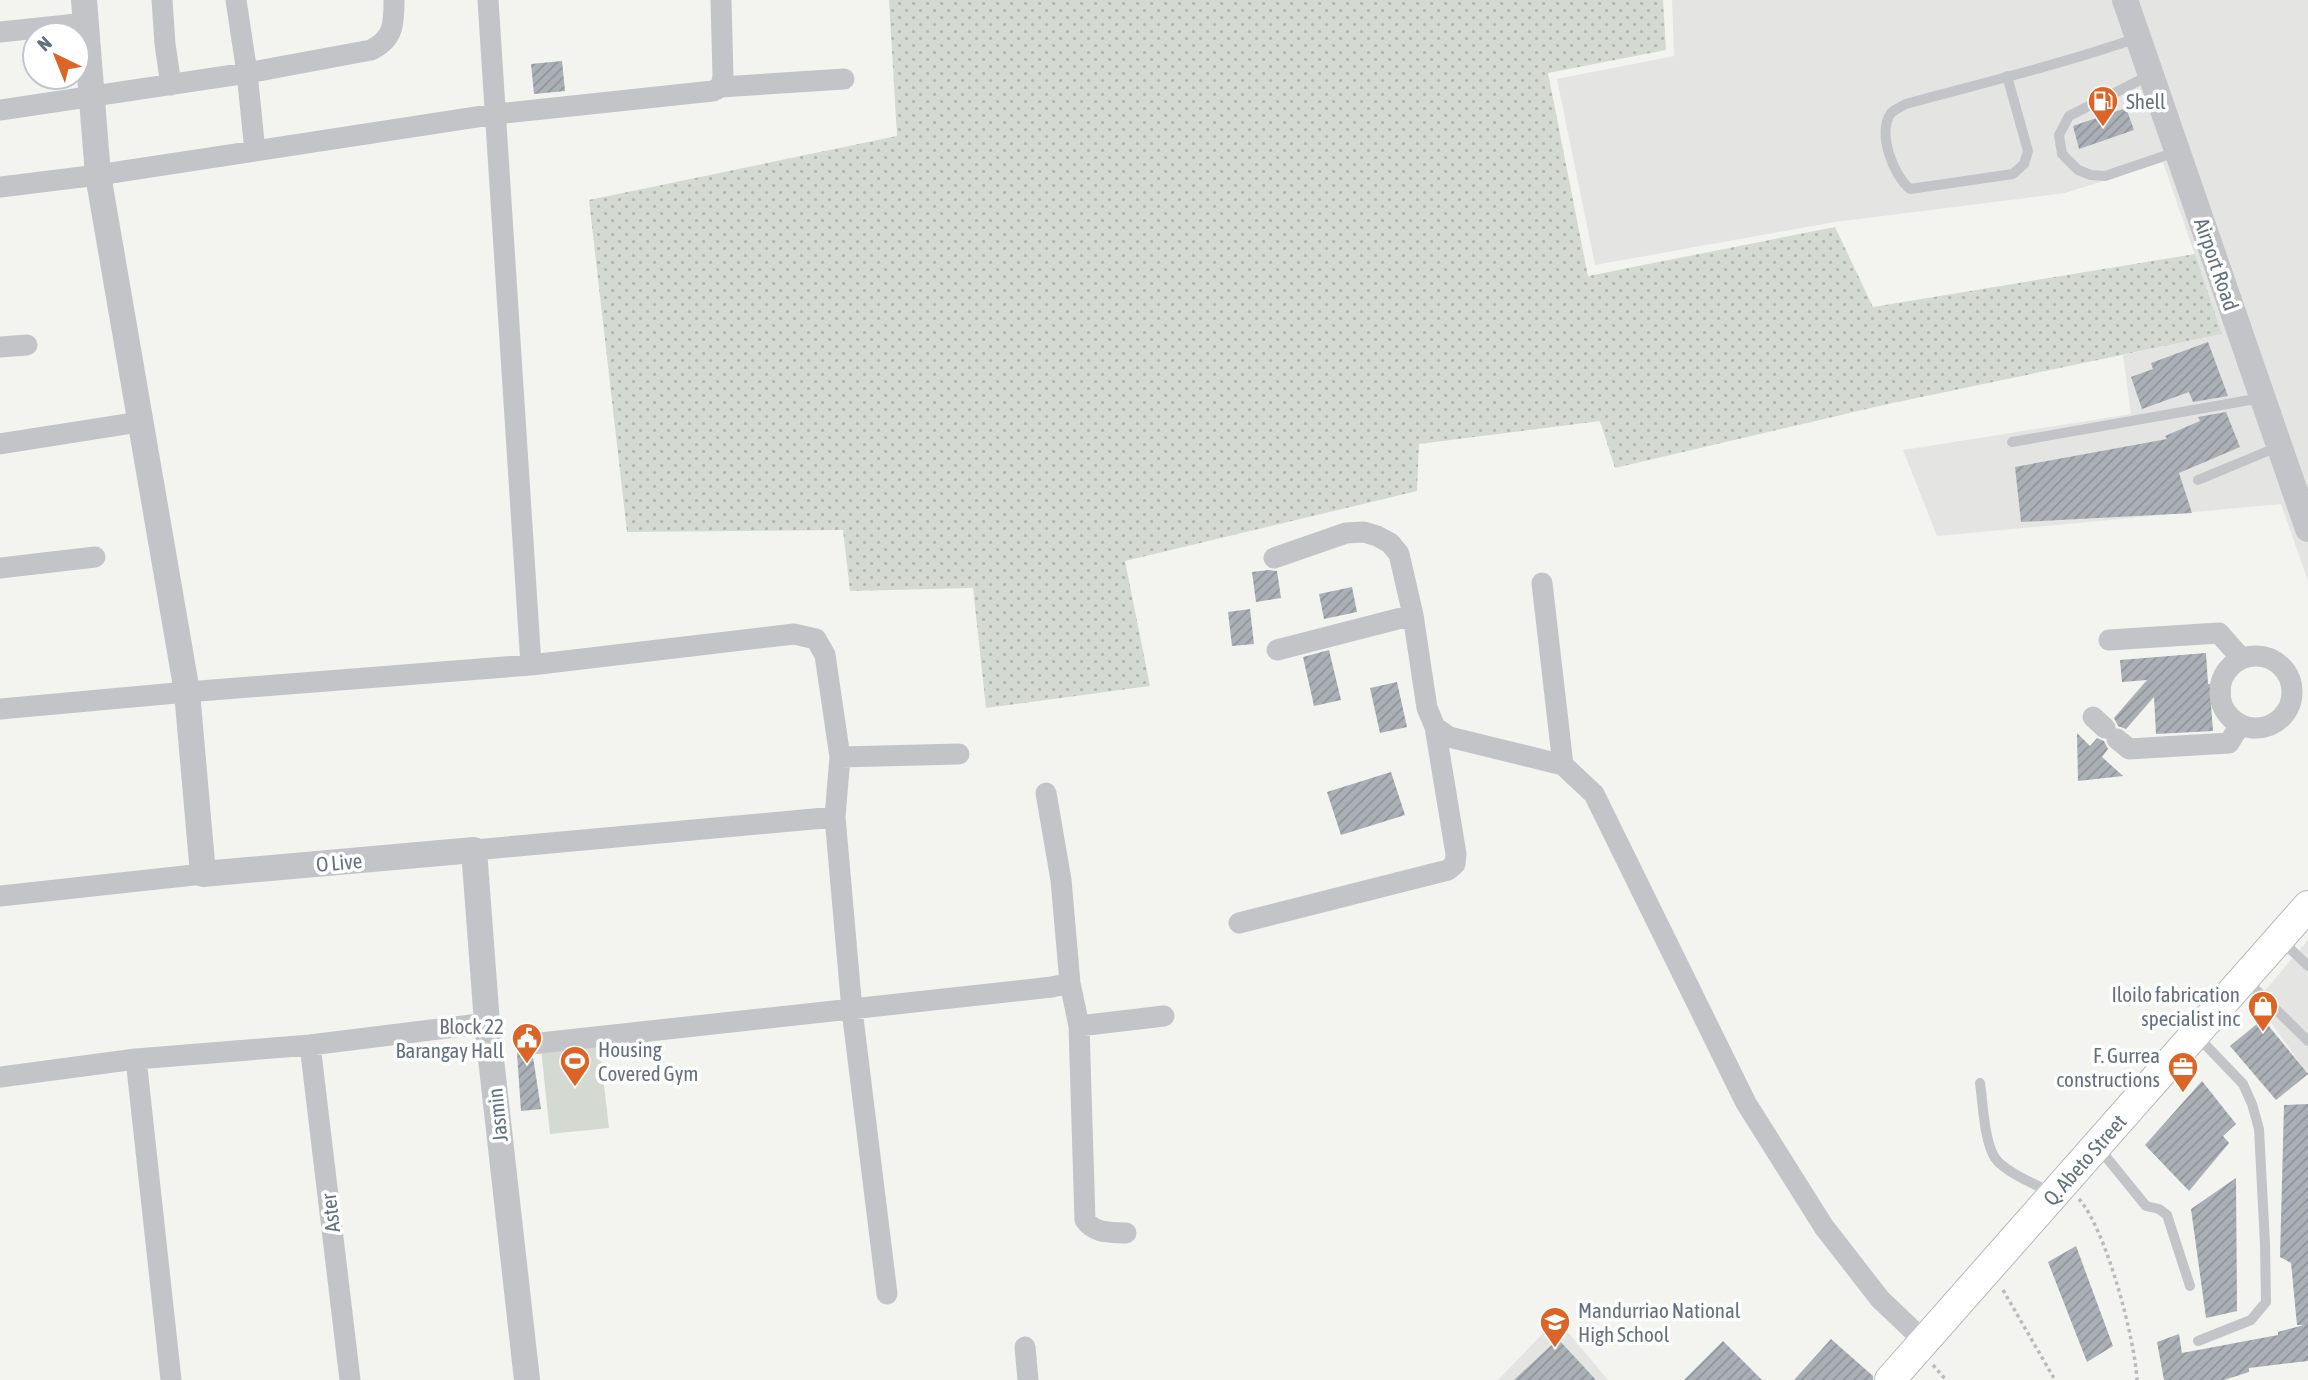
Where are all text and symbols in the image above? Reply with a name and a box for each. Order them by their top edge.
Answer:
north arrow [21,21,91,91]
text: N [33,32,56,55]
fuel station icon: Shell [2086,84,2120,128]
place label: Shell [2126,89,2166,113]
street label: Airport Road [2190,215,2244,313]
street label: O Live [315,848,363,876]
place label: Iloilo fabrication specialist inc [2111,982,2240,1030]
shop icon: Iloilo fabrication specialist inc [2246,989,2280,1033]
place label: Block 22 Barangay Hall [396,1014,504,1062]
public building icon: Block 22 Barangay Hall [510,1021,544,1065]
place label: Housing Covered Gym [598,1037,698,1085]
place label: F. Gurrea constructions [2056,1043,2160,1091]
sports icon: Housing Covered Gym [558,1044,592,1088]
office icon: F. Gurrea constructions [2166,1050,2200,1094]
street label: Jasmin [482,1087,512,1143]
street label: Q. Abeto Street [2038,1109,2131,1210]
street label: Aster [316,1191,344,1234]
place label: Mandurriao National High School [1578,1298,1741,1346]
school or university icon: Mandurriao National High School [1538,1305,1572,1349]

